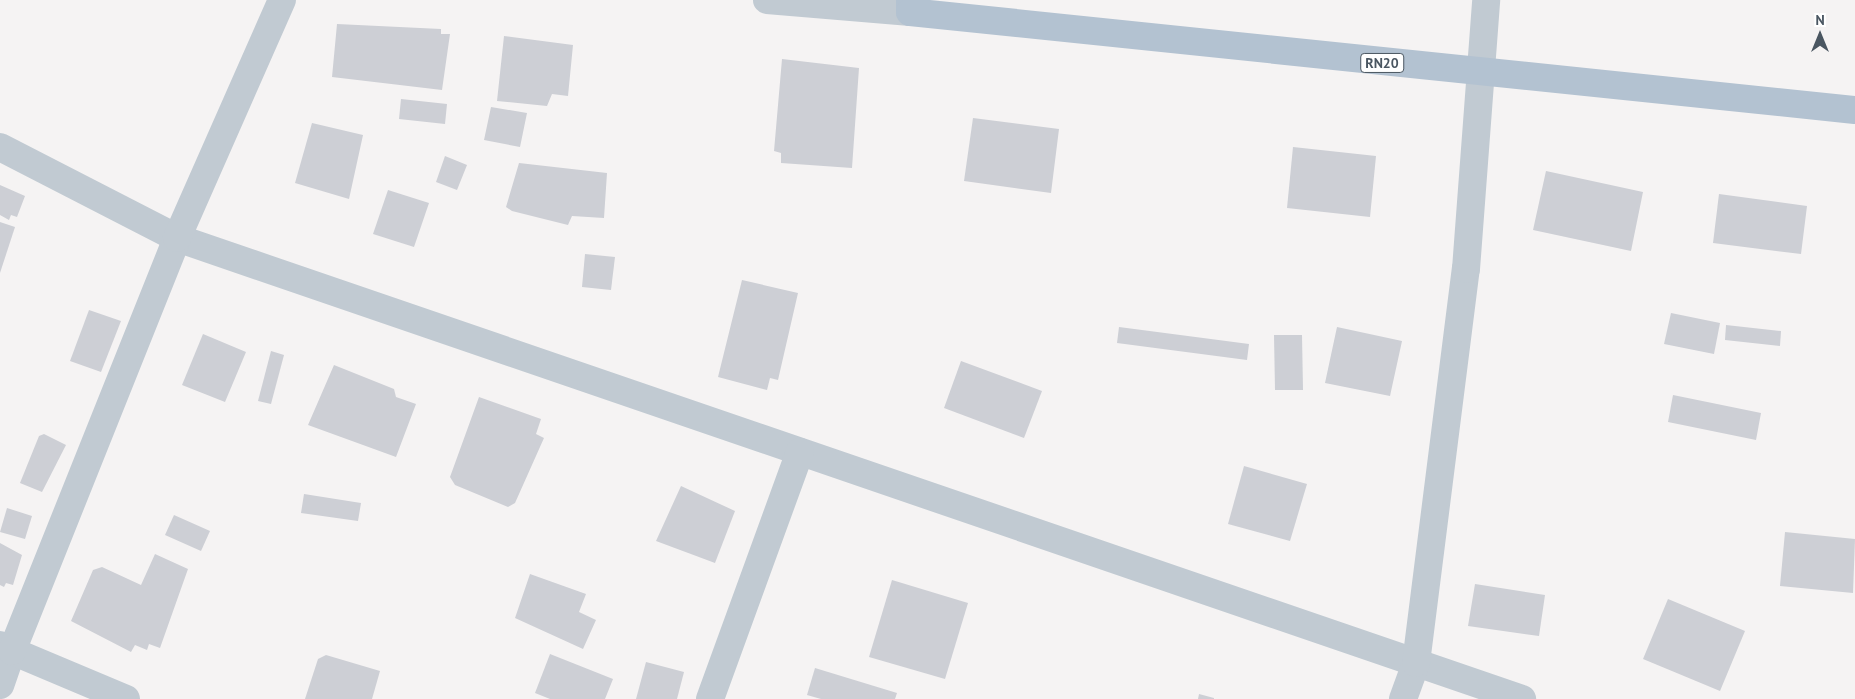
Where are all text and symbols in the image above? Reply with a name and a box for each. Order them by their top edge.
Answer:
north arrow [1795,10,1845,60]
text: N [1815,11,1825,29]
road number: RN20 [1360,52,1404,74]

